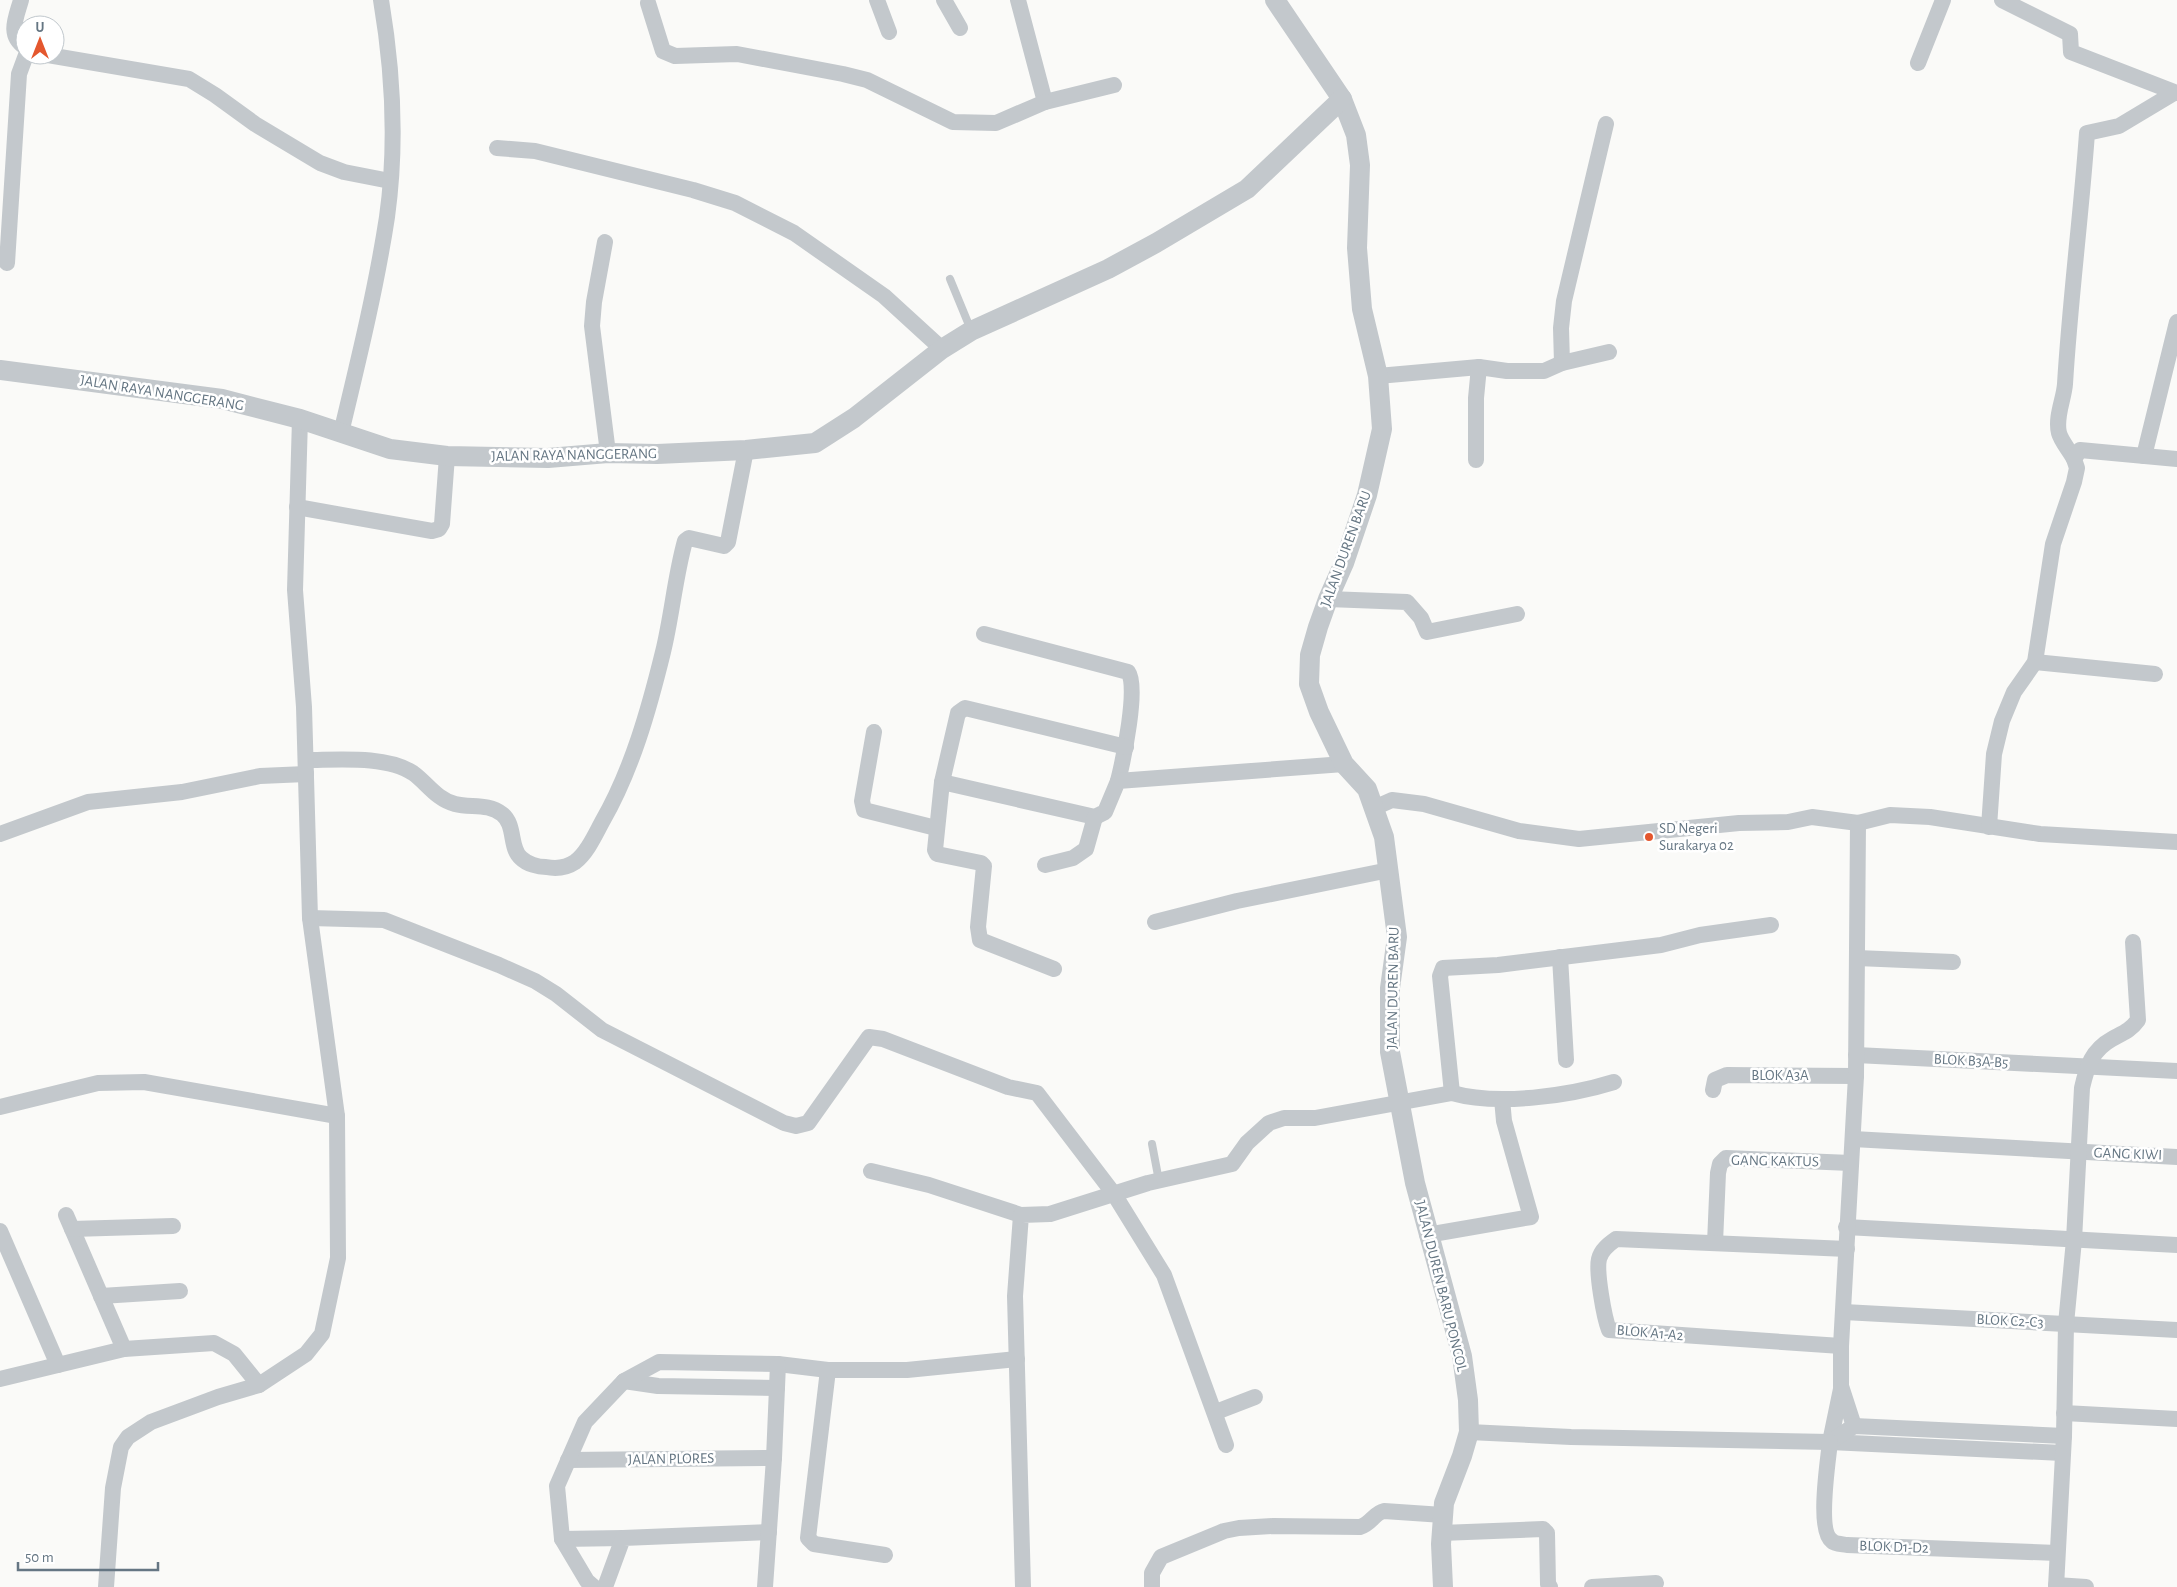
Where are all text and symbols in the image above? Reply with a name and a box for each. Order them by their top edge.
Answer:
north arrow [15,15,65,65]
text: U [36,21,45,35]
street label: JALAN RAYA NANGGERANG [79,373,245,413]
street label: JALAN RAYA NANGGERANG [491,446,657,464]
street label: JALAN DUREN BARU [1318,489,1374,609]
place label: SD Negeri Surakarya 02 [1659,821,1734,853]
marker: SD Negeri Surakarya 02 [1643,831,1655,843]
street label: JALAN DUREN BARU [1384,927,1402,1049]
street label: BLOK B3A-B5 [1933,1052,2009,1070]
street label: BLOK A3A [1751,1068,1809,1083]
street label: GANG KIWI [2093,1145,2163,1163]
street label: GANG KAKTUS [1731,1153,1819,1169]
street label: JALAN DUREN BARU PONCOL [1412,1199,1470,1374]
street label: BLOK C2-C3 [1976,1312,2044,1330]
street label: BLOK A1-A2 [1616,1323,1684,1343]
street label: JALAN PLORES [628,1451,714,1467]
street label: BLOK D1-D2 [1859,1538,1929,1556]
scale bar [18,1540,158,1572]
text: 50 m [25,1550,54,1565]

